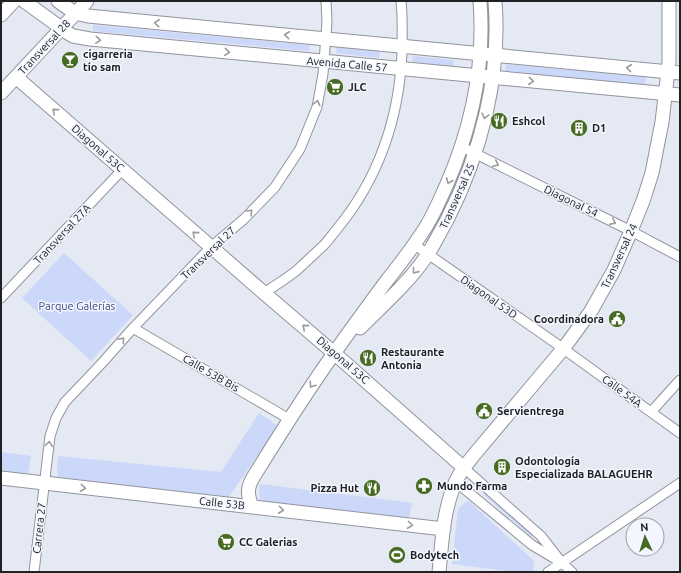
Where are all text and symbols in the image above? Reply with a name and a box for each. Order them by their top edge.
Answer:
street label: Transversal 28 [16,17,72,77]
one-way arrow [154,19,161,28]
one-way arrow [284,31,290,40]
one-way arrow [95,35,101,44]
one-way arrow [224,47,230,56]
place label: cigarreria tío sam [83,48,133,73]
bar icon: cigarreria tío sam [60,50,80,70]
street label: Avenida Calle 57 [306,54,388,74]
one-way arrow [626,64,632,73]
one-way arrow [528,76,534,85]
supermarket icon: JLC [325,77,345,97]
place label: JLC [348,81,367,93]
one-way arrow [313,100,321,106]
one-way arrow [53,109,60,116]
restaurant icon: Eshcol [489,111,509,131]
one-way arrow [481,112,490,119]
place label: Eshcol [512,115,546,127]
building icon: D1 [569,118,589,138]
street label: Diagonal 53C [69,122,127,174]
place label: D1 [592,122,606,134]
one-way arrow [492,159,500,167]
street label: Transversal 25 [437,161,477,231]
one-way arrow [445,177,453,184]
street label: Diagonal 54 [542,183,600,219]
street label: Transversal 27A [31,201,93,266]
one-way arrow [246,209,253,217]
one-way arrow [609,217,616,225]
street label: Transversal 24 [599,222,639,290]
street label: Transversal 27 [178,224,238,282]
one-way arrow [193,231,200,238]
one-way arrow [412,267,419,274]
street label: Diagonal 53D [458,273,520,321]
park label: Parque Galerías [39,300,116,312]
public building icon: Coordinadora [607,309,627,329]
place label: Coordinadora [534,313,604,325]
one-way arrow [302,325,309,332]
street label: Diagonal 53C [314,334,372,386]
one-way arrow [118,338,125,345]
place label: Restaurante Antonia [381,346,444,371]
restaurant icon: Restaurante Antonia [358,348,378,368]
street label: Calle 53B Bis [181,352,242,394]
street label: Calle 54A [600,373,645,410]
one-way arrow [310,380,317,387]
public building icon: Servientrega [474,401,494,421]
place label: Servientrega [497,405,564,417]
one-way arrow [44,441,53,447]
place label: Odontología Especializada BALAGUEHR [515,455,653,480]
building icon: Odontología Especializada BALAGUEHR [492,457,512,477]
pharmacy icon: Mundo Farma [414,476,434,496]
restaurant icon: Pizza Hut [362,478,382,498]
place label: Mundo Farma [437,480,507,492]
place label: Pizza Hut [311,482,359,494]
one-way arrow [80,483,86,492]
street label: Calle 53B [198,495,246,511]
street label: Carrera 27 [30,502,48,554]
one-way arrow [278,505,284,514]
north arrow [625,517,665,557]
one-way arrow [407,521,413,530]
text: N [640,521,649,533]
supermarket icon: CC Galerias [216,532,236,552]
place label: CC Galerias [239,536,297,548]
sports icon: Bodytech [387,545,407,565]
place label: Bodytech [410,549,459,561]

